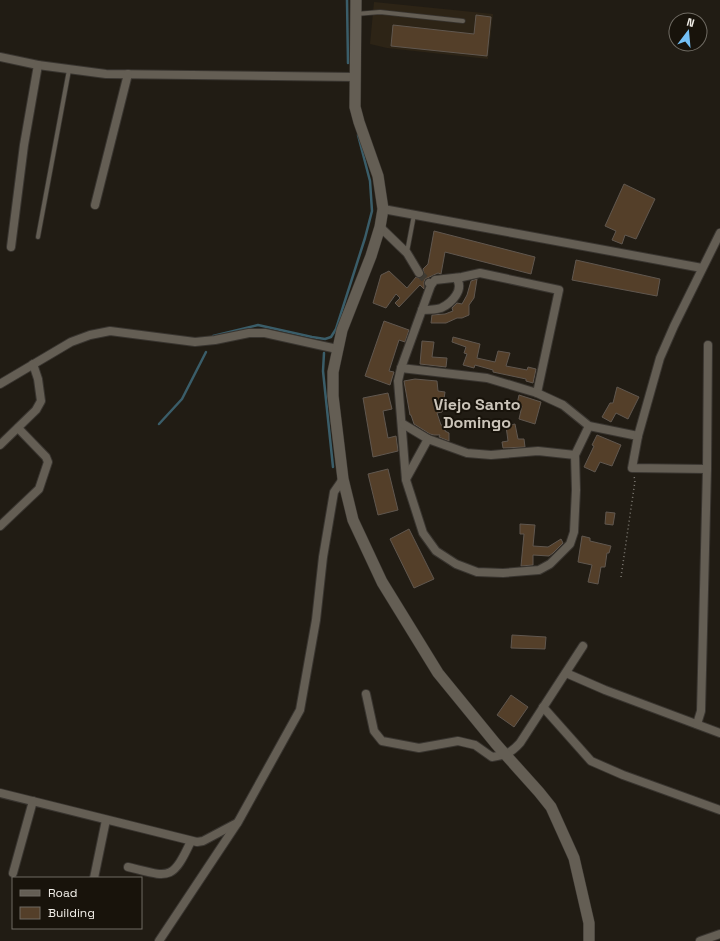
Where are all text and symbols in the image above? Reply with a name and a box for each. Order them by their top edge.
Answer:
north arrow [668,12,708,52]
text: N [685,15,696,30]
district label: Viejo Santo Domingo [434,394,521,433]
legend [12,877,142,929]
text: Road [48,885,77,901]
text: Building [48,905,95,921]

